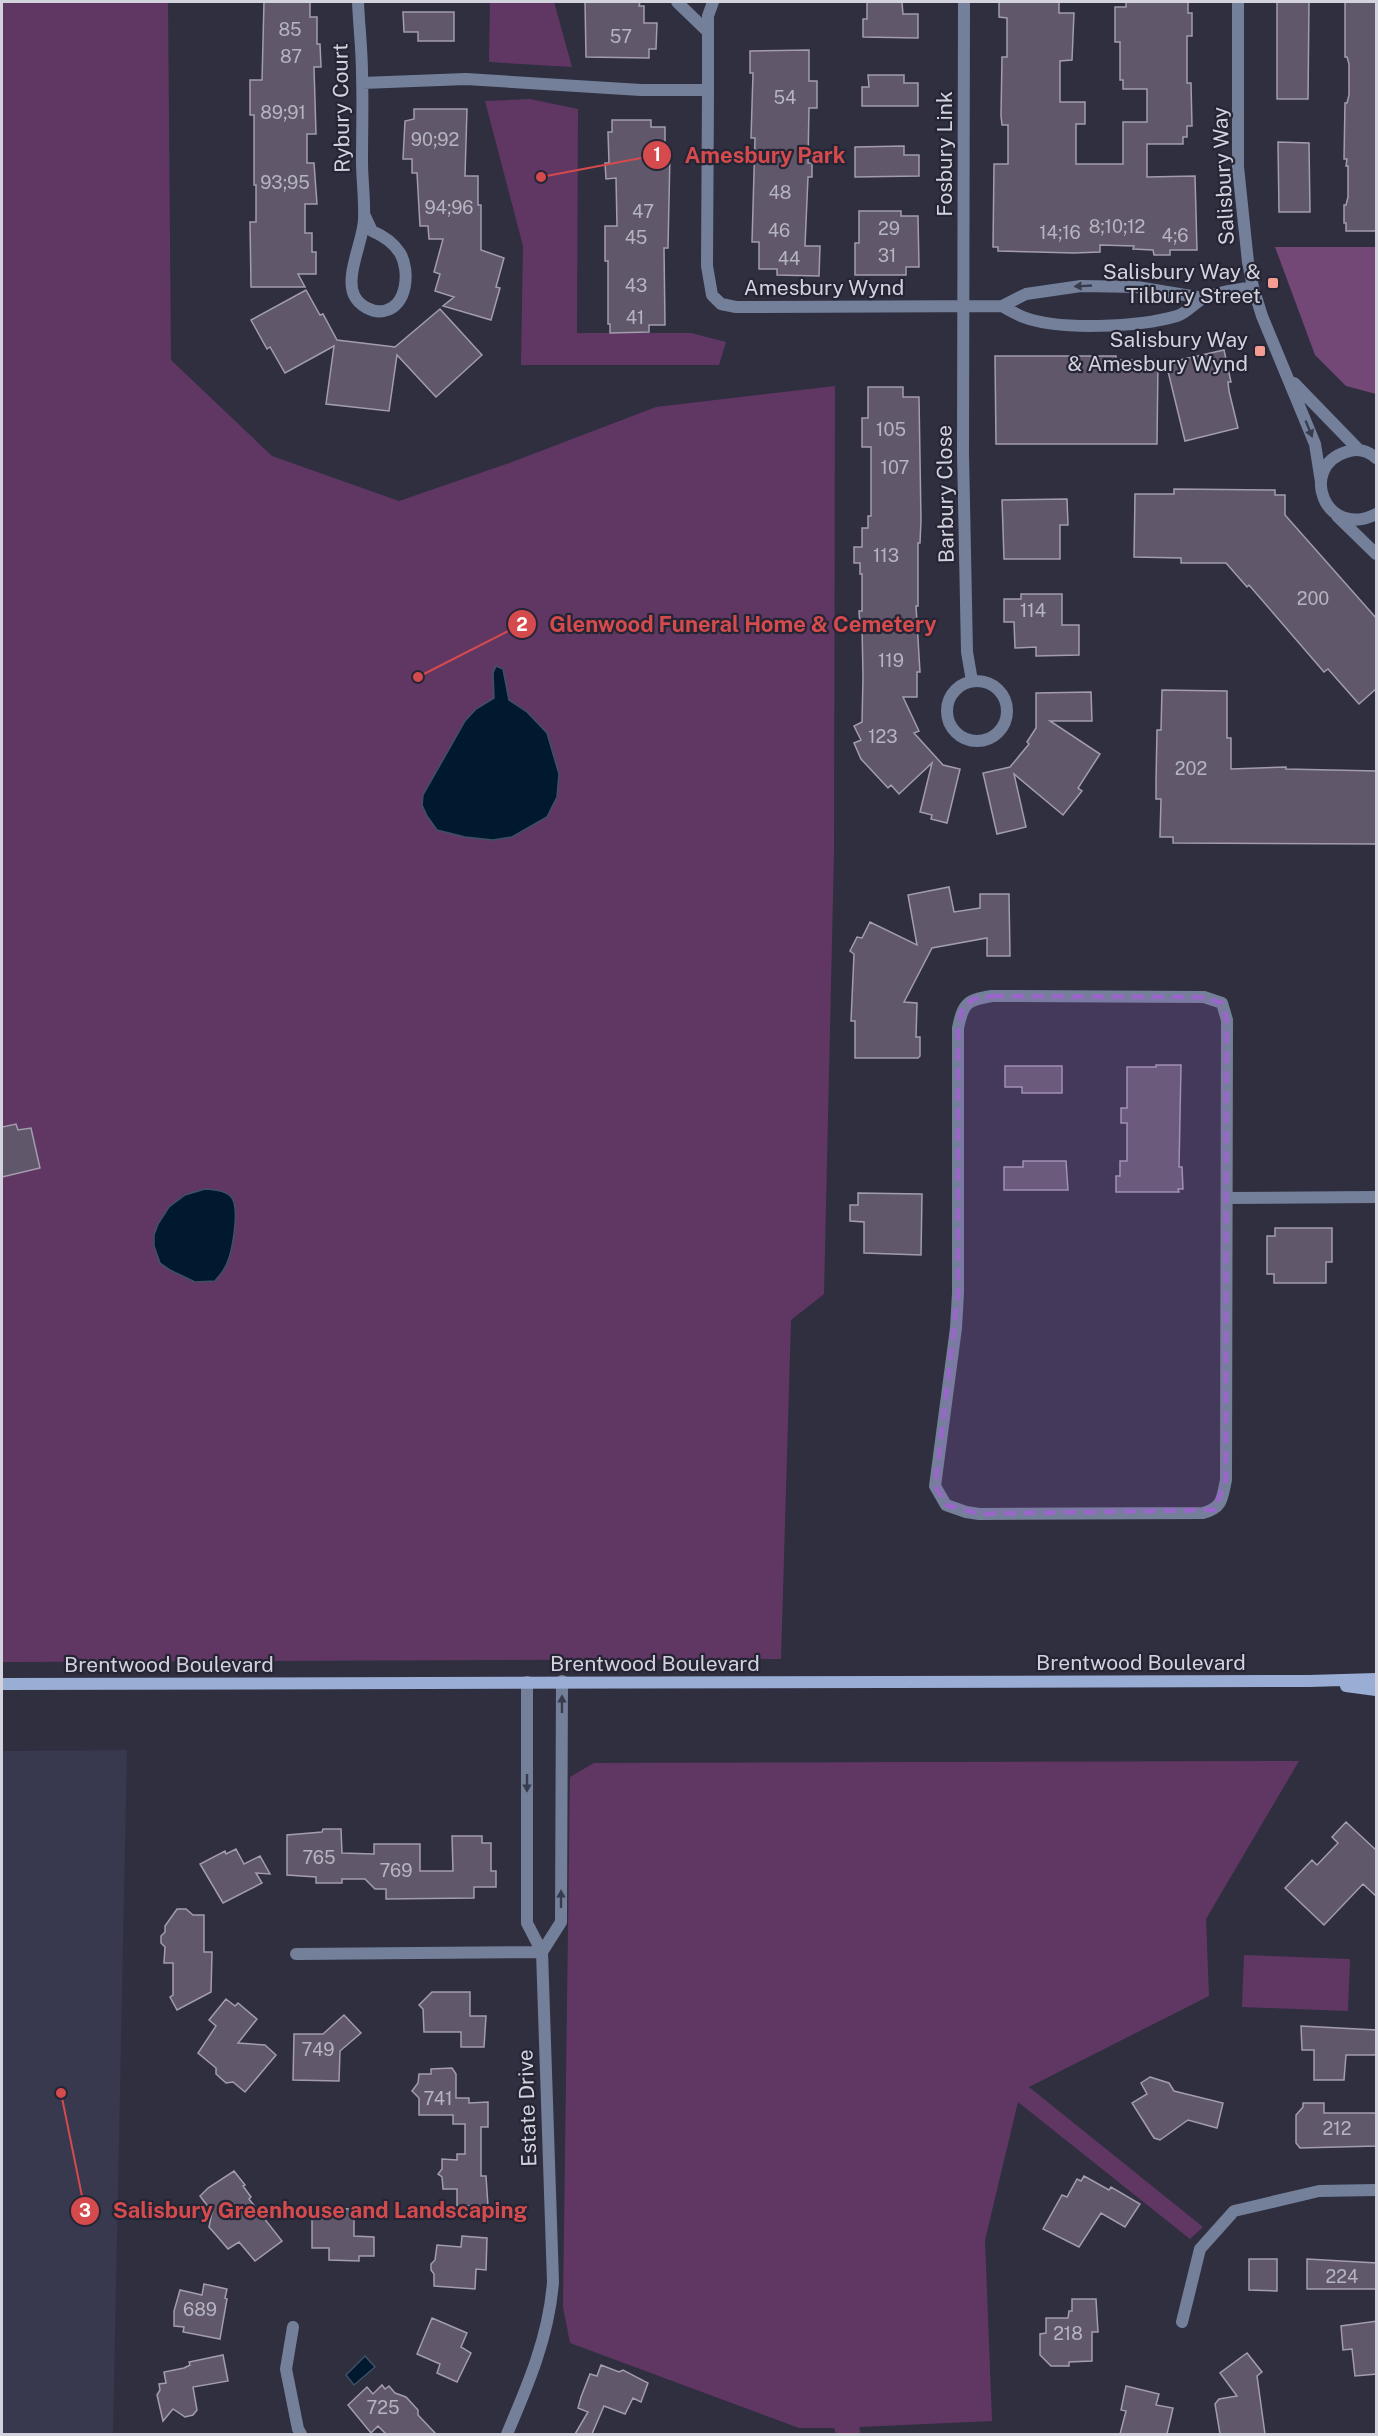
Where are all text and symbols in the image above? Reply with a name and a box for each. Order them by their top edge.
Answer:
house number: 85 [278,19,302,40]
house number: 57 [610,26,632,47]
street label: Rybury Court [327,43,355,173]
house number: 87 [280,46,302,67]
house number: 54 [774,87,796,108]
street label: Fosbury Link [932,91,957,217]
house number: 89;91 [260,102,306,123]
street label: Salisbury Way [1207,106,1239,246]
house number: 90;92 [411,129,459,150]
callout: Amesbury Park [642,135,858,175]
text: Amesbury Park [684,142,846,168]
text: 1 [653,144,661,165]
house number: 93;95 [260,172,310,193]
house number: 48 [769,182,791,203]
house number: 94;96 [424,197,474,218]
house number: 47 [632,201,654,222]
house number: 8;10;12 [1089,216,1145,237]
house number: 29 [878,218,900,239]
house number: 46 [768,220,790,241]
house number: 14;16 [1039,222,1081,243]
house number: 4;6 [1162,225,1188,246]
house number: 45 [625,227,647,248]
house number: 31 [878,245,896,266]
house number: 44 [778,248,800,269]
place label: Salisbury Way & Tilbury Street [1103,259,1261,308]
house number: 43 [625,275,647,296]
street label: Amesbury Wynd [744,275,904,300]
marker: Salisbury Way & Tilbury Street [1266,276,1280,290]
one-way arrow [1073,282,1092,291]
house number: 41 [626,307,644,328]
place label: Salisbury Way & Amesbury Wynd [1067,327,1248,376]
marker: Salisbury Way & Amesbury Wynd [1253,344,1267,358]
house number: 105 [876,419,906,440]
one-way arrow [1304,420,1314,438]
street label: Barbury Close [931,425,959,563]
house number: 107 [881,457,909,478]
house number: 113 [873,545,899,566]
house number: 200 [1297,588,1329,609]
house number: 114 [1020,600,1046,621]
callout: Glenwood Funeral Home & Cemetery [507,604,949,644]
text: Glenwood Funeral Home & Cemetery [549,611,937,637]
text: 2 [516,614,528,635]
house number: 119 [878,650,904,671]
house number: 123 [868,726,898,747]
house number: 202 [1175,758,1207,779]
street label: Brentwood Boulevard [1036,1650,1246,1675]
street label: Brentwood Boulevard [550,1651,760,1676]
street label: Brentwood Boulevard [64,1652,274,1677]
one-way arrow [557,1694,567,1713]
one-way arrow [522,1773,532,1792]
house number: 765 [302,1847,336,1868]
house number: 769 [380,1860,412,1881]
one-way arrow [556,1889,566,1908]
house number: 749 [302,2039,334,2060]
street label: Estate Drive [512,2049,542,2167]
house number: 741 [424,2088,452,2109]
house number: 212 [1323,2118,1351,2139]
callout: Salisbury Greenhouse and Landscaping [70,2191,539,2231]
text: Salisbury Greenhouse and Landscaping [113,2197,527,2223]
text: 3 [79,2200,91,2221]
house number: 224 [1326,2266,1358,2287]
house number: 689 [183,2299,217,2320]
house number: 218 [1053,2323,1083,2344]
house number: 725 [366,2397,400,2418]

